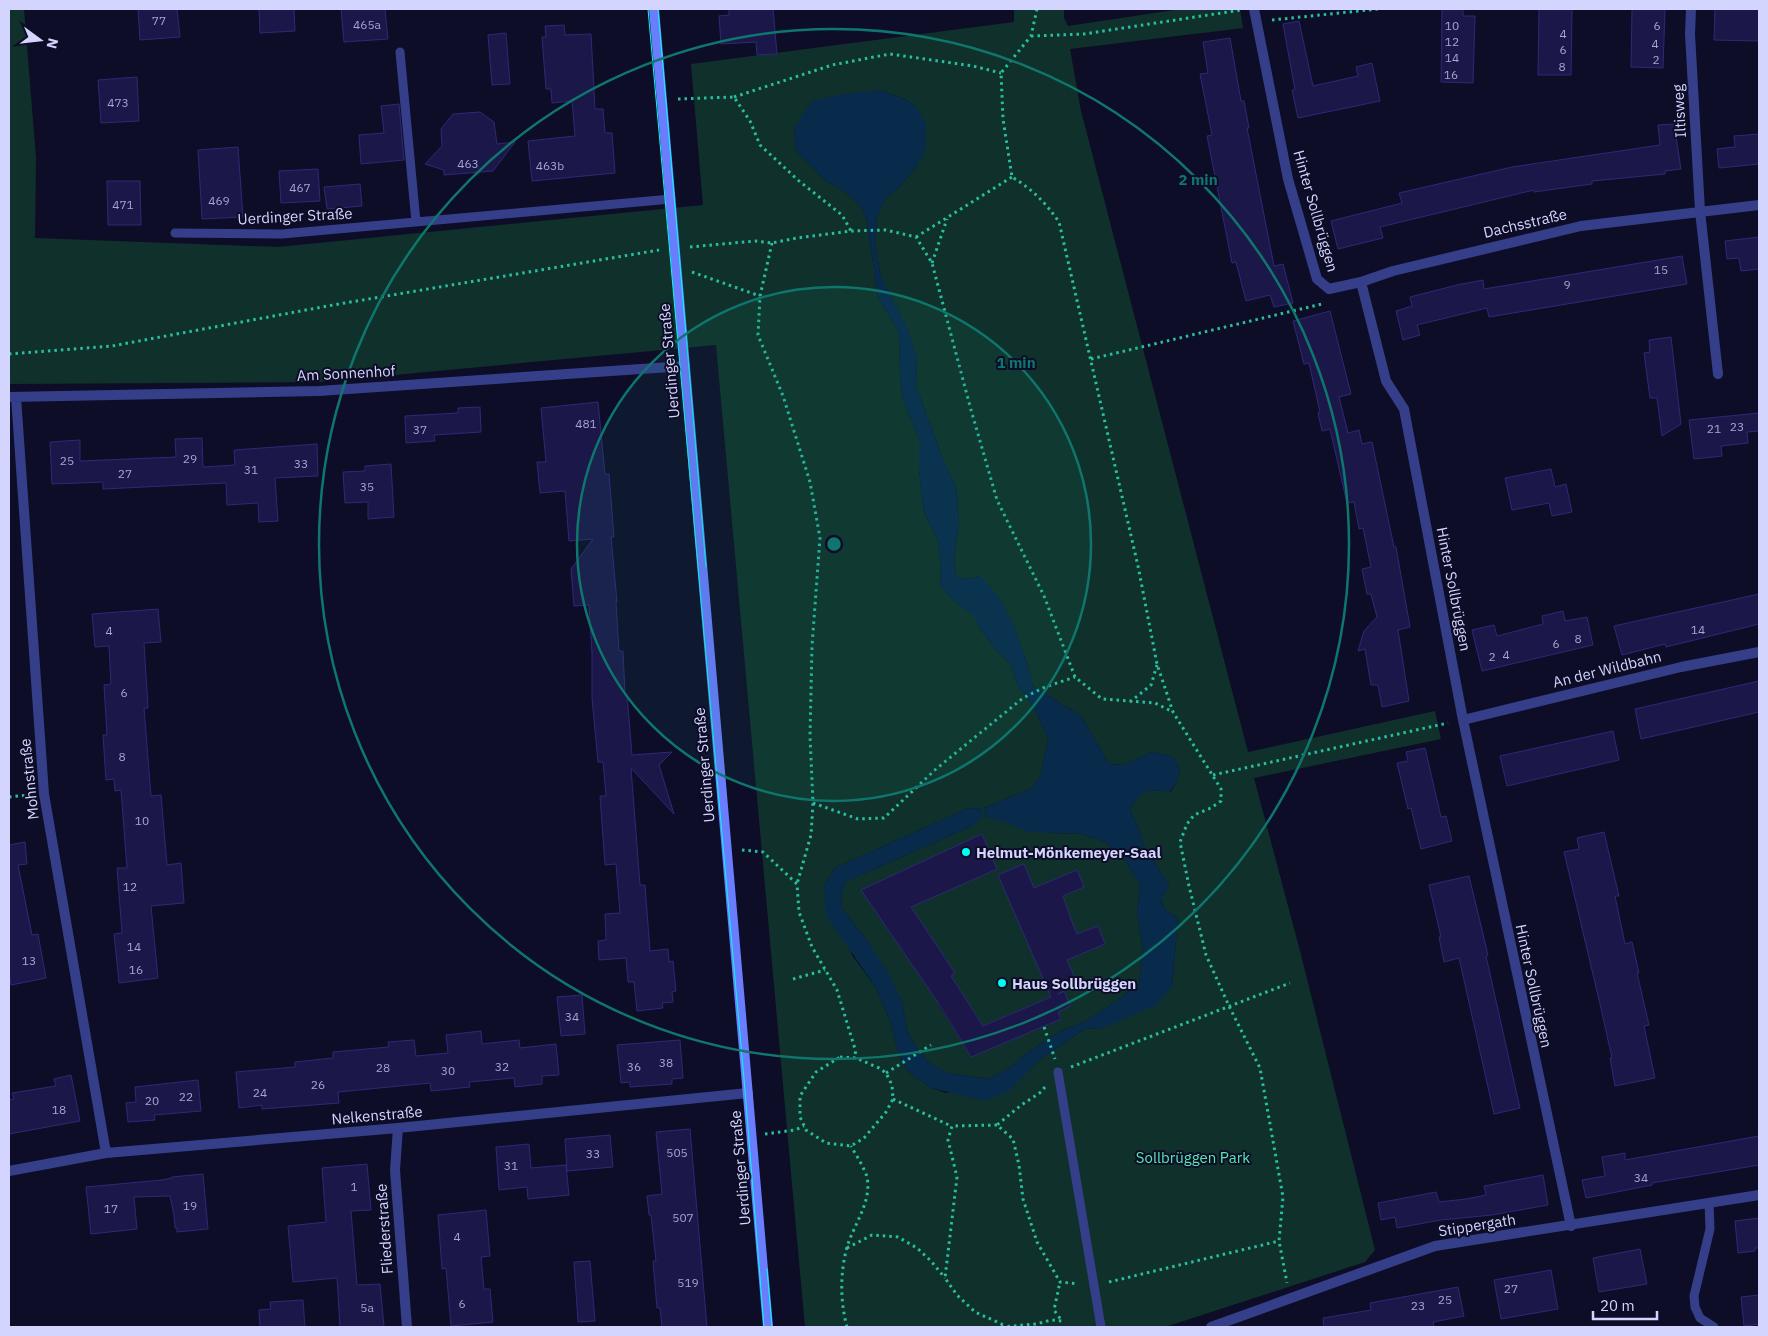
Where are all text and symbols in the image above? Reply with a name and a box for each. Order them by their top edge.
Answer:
house number: 77 [152,13,166,28]
north arrow [15,15,65,65]
house number: 465a [353,17,382,32]
house number: 10 [1445,18,1459,33]
house number: 6 [1653,18,1661,33]
house number: 4 [1559,26,1567,41]
house number: 12 [1445,34,1459,49]
text: N [43,36,63,51]
house number: 4 [1651,36,1659,51]
house number: 6 [1559,42,1567,57]
house number: 14 [1445,50,1459,65]
house number: 2 [1652,52,1660,67]
house number: 8 [1558,59,1566,74]
house number: 16 [1444,67,1458,82]
street label: Iltisweg [1668,84,1690,138]
house number: 473 [107,95,129,110]
street label: Hinter Sollbrüggen [1290,148,1342,274]
house number: 463 [457,156,479,171]
house number: 463b [536,158,564,173]
text: 2 min [1178,170,1218,189]
house number: 467 [289,180,311,195]
house number: 469 [208,193,230,208]
house number: 471 [112,197,134,212]
street label: Uerdinger Straße [237,203,353,229]
street label: Dachsstraße [1481,204,1569,242]
house number: 15 [1654,262,1668,277]
house number: 9 [1563,277,1571,292]
street label: Uerdinger Straße [655,303,683,419]
text: 1 min [996,353,1036,372]
street label: Am Sonnenhof [296,361,396,385]
house number: 481 [575,416,597,431]
house number: 23 [1730,419,1744,434]
house number: 21 [1707,421,1721,436]
house number: 37 [413,422,427,437]
house number: 29 [183,451,197,466]
house number: 25 [60,453,74,468]
house number: 33 [294,456,308,471]
house number: 31 [244,462,258,477]
house number: 27 [118,466,132,481]
house number: 35 [360,479,374,494]
street label: Hinter Sollbrüggen [1433,525,1475,653]
centre of rings [825,535,843,553]
house number: 14 [1691,622,1705,637]
house number: 4 [105,623,113,638]
house number: 8 [1574,631,1582,646]
house number: 6 [1552,636,1560,651]
street label: An der Wildbahn [1551,646,1663,692]
house number: 4 [1502,647,1510,662]
house number: 2 [1488,649,1496,664]
house number: 6 [120,685,128,700]
street label: Uerdinger Straße [690,707,718,823]
street label: Mohnstraße [15,738,43,820]
house number: 8 [118,749,126,764]
house number: 10 [135,813,149,828]
place label: Helmut-Mönkemeyer-Saal [976,843,1161,862]
marker: Helmut-Mönkemeyer-Saal [960,846,972,858]
house number: 12 [123,879,137,894]
street label: Hinter Sollbrüggen [1512,922,1556,1050]
house number: 14 [127,939,141,954]
house number: 13 [22,953,36,968]
house number: 16 [129,962,143,977]
place label: Haus Sollbrüggen [1012,974,1136,993]
marker: Haus Sollbrüggen [996,977,1008,989]
house number: 34 [565,1009,579,1024]
house number: 38 [659,1055,673,1070]
house number: 32 [495,1059,509,1074]
house number: 36 [627,1059,641,1074]
house number: 28 [376,1060,390,1075]
house number: 30 [441,1063,455,1078]
house number: 26 [311,1077,325,1092]
house number: 24 [253,1085,267,1100]
house number: 22 [179,1089,193,1104]
house number: 20 [145,1093,159,1108]
house number: 18 [52,1102,66,1117]
street label: Nelkenstraße [331,1102,423,1128]
street label: Uerdinger Straße [726,1110,754,1226]
house number: 505 [666,1145,688,1160]
house number: 33 [586,1146,600,1161]
park label: Sollbrüggen Park [1136,1148,1250,1167]
house number: 31 [504,1158,518,1173]
house number: 34 [1634,1170,1648,1185]
house number: 1 [350,1179,358,1194]
street label: Fliederstraße [371,1183,397,1275]
house number: 19 [183,1198,197,1213]
house number: 17 [104,1201,118,1216]
house number: 507 [672,1210,694,1225]
street label: Stippergath [1437,1210,1517,1240]
house number: 4 [453,1229,461,1244]
house number: 519 [677,1275,699,1290]
house number: 27 [1504,1281,1518,1296]
scale bar [1593,1288,1657,1320]
house number: 25 [1438,1292,1452,1307]
house number: 6 [458,1296,466,1311]
text: 20 m [1600,1296,1635,1315]
house number: 23 [1411,1298,1425,1313]
house number: 5a [360,1300,374,1315]

